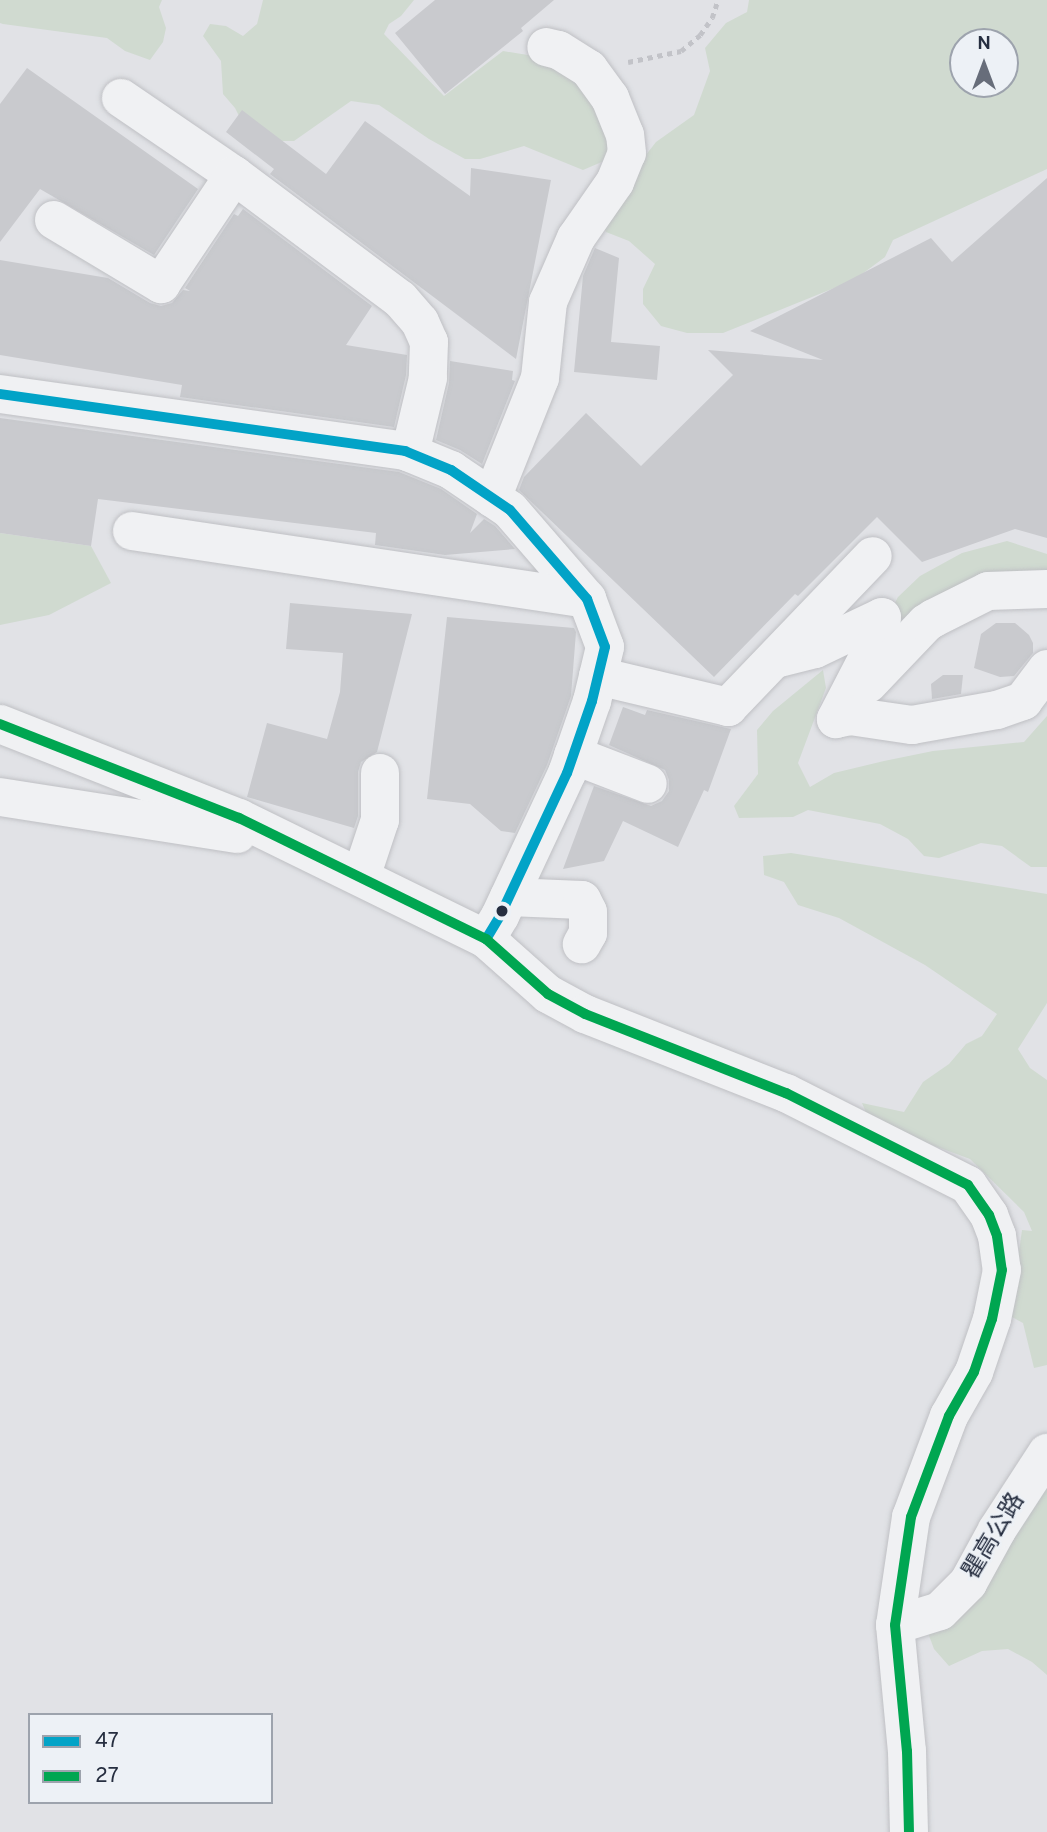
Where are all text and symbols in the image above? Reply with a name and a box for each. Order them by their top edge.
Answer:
north arrow [949,28,1019,98]
text: N [977,32,991,56]
unlabelled marker [495,904,509,918]
street label: 瞿高公路 [958,1488,1032,1586]
legend [28,1713,273,1804]
text: 47 [95,1728,119,1755]
text: 27 [95,1763,119,1790]

